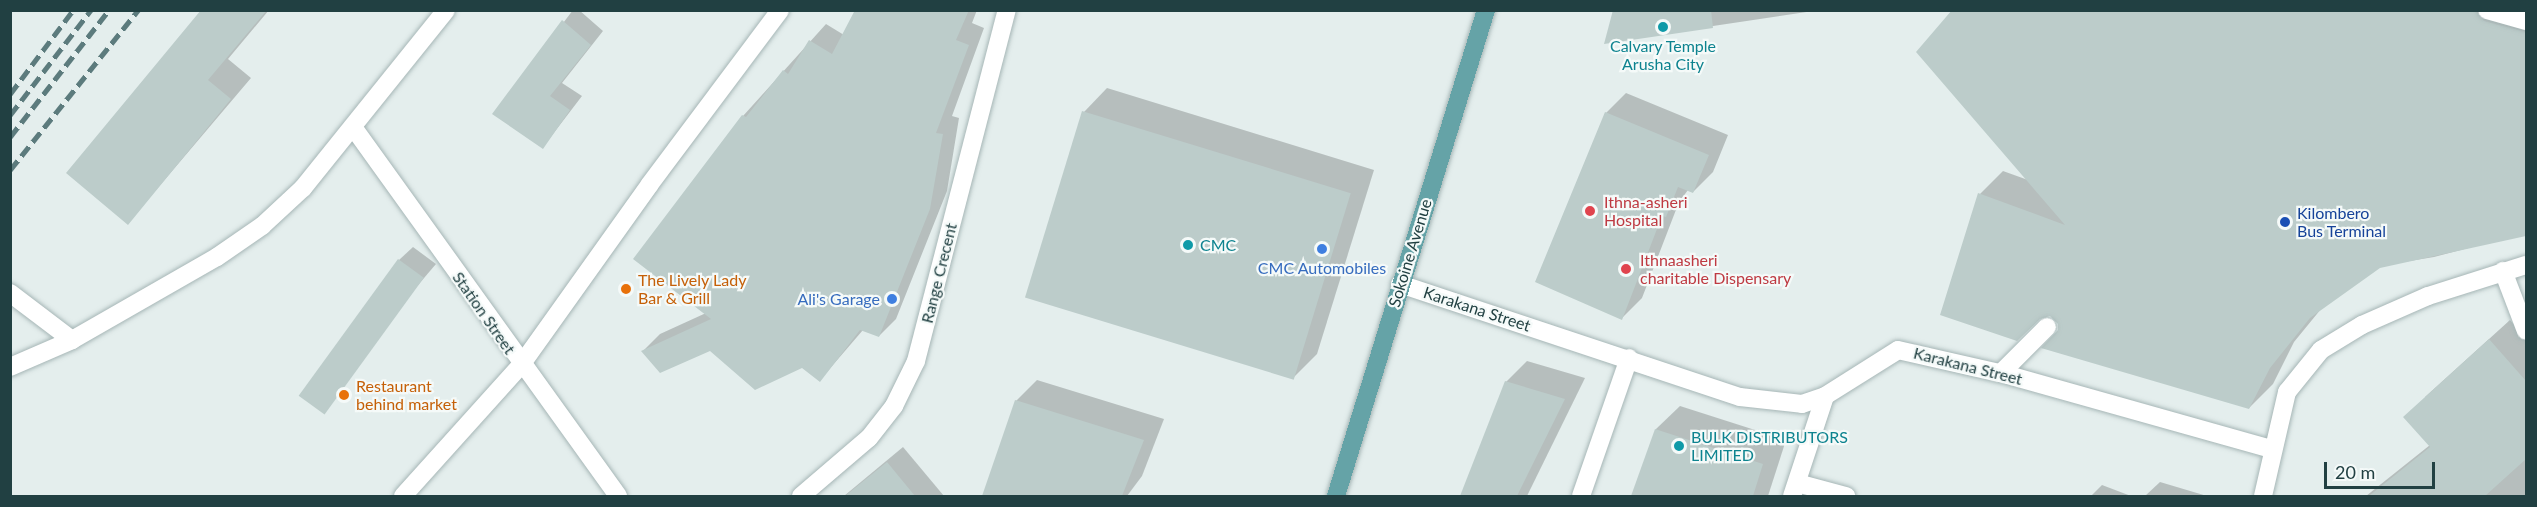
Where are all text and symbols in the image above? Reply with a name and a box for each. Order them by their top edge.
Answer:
marker: Calvary Temple Arusha City [1656,20,1670,34]
place label: Calvary Temple Arusha City [1610,36,1716,74]
place label: Ithna-asheri Hospital [1604,192,1688,230]
street label: Sokoine Avenue [1384,196,1436,310]
marker: Ithna-asheri Hospital [1581,202,1599,220]
place label: Kilombero Bus Terminal [2297,203,2387,241]
marker: Kilombero Bus Terminal [2278,215,2292,229]
street label: Range Crecent [917,221,961,325]
place label: CMC [1200,235,1236,255]
marker: CMC [1181,238,1195,252]
marker: CMC Automobiles [1315,242,1329,256]
place label: Ithnaasheri charitable Dispensary [1640,250,1791,288]
place label: CMC Automobiles [1258,258,1386,278]
marker: Ithnaasheri charitable Dispensary [1617,260,1635,278]
street label: Station Street [449,268,519,358]
place label: The Lively Lady Bar & Grill [638,270,747,308]
marker: The Lively Lady Bar & Grill [619,282,633,296]
street label: Karakana Street [1421,283,1533,335]
place label: Ali's Garage [798,289,880,309]
marker: Ali's Garage [885,292,899,306]
street label: Karakana Street [1912,343,2024,389]
place label: Restaurant behind market [356,376,457,414]
marker: Restaurant behind market [337,388,351,402]
place label: BULK DISTRIBUTORS LIMITED [1691,427,1848,465]
marker: BULK DISTRIBUTORS LIMITED [1672,439,1686,453]
scale bar [2327,450,2438,488]
text: 20 m [2335,461,2375,483]

